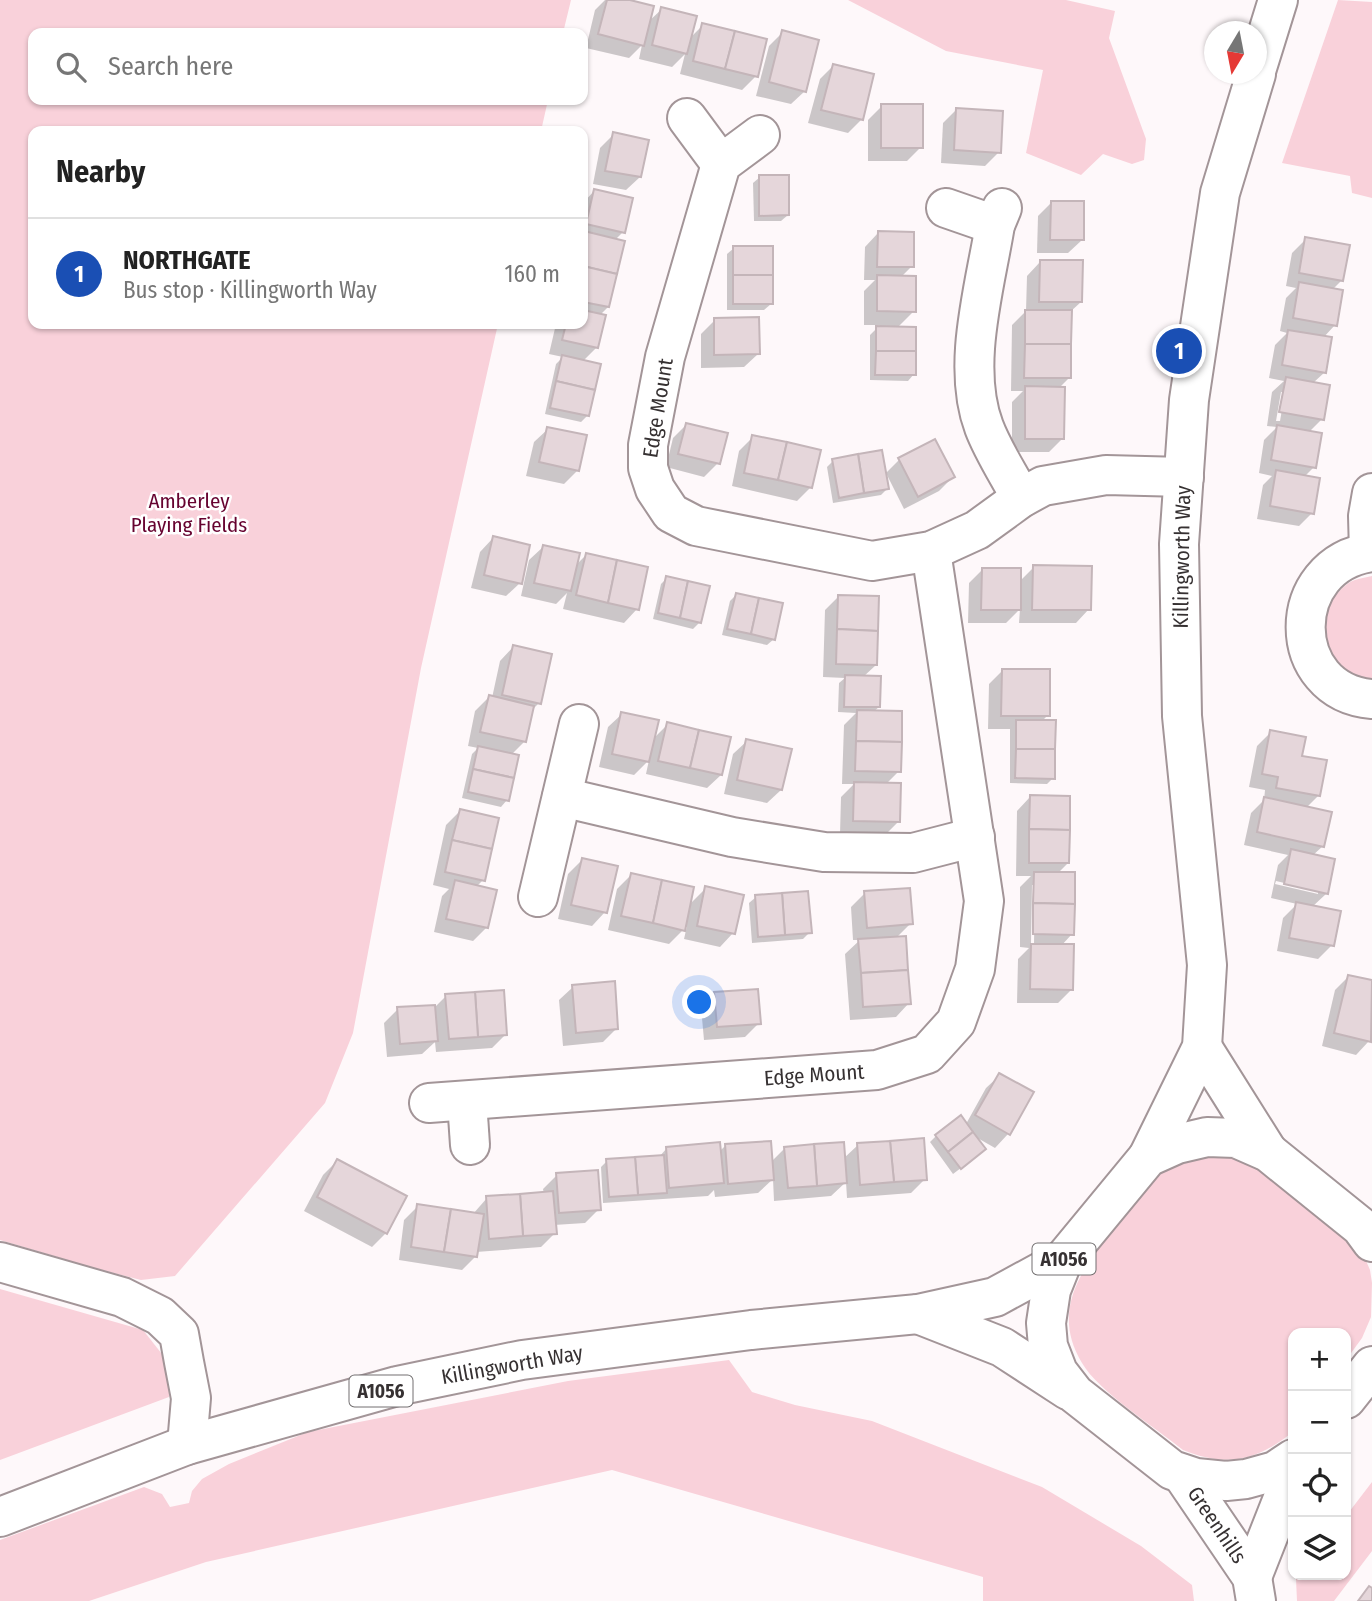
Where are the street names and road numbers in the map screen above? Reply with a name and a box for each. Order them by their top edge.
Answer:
street label: Edge Mount [637,356,679,460]
street label: Killingworth Way [1168,485,1196,629]
street label: Edge Mount [763,1059,865,1091]
road number: A1056 [1032,1244,1096,1274]
street label: Killingworth Way [439,1340,585,1390]
road number: A1056 [350,1376,412,1406]
street label: Greenhills [1182,1482,1252,1568]

